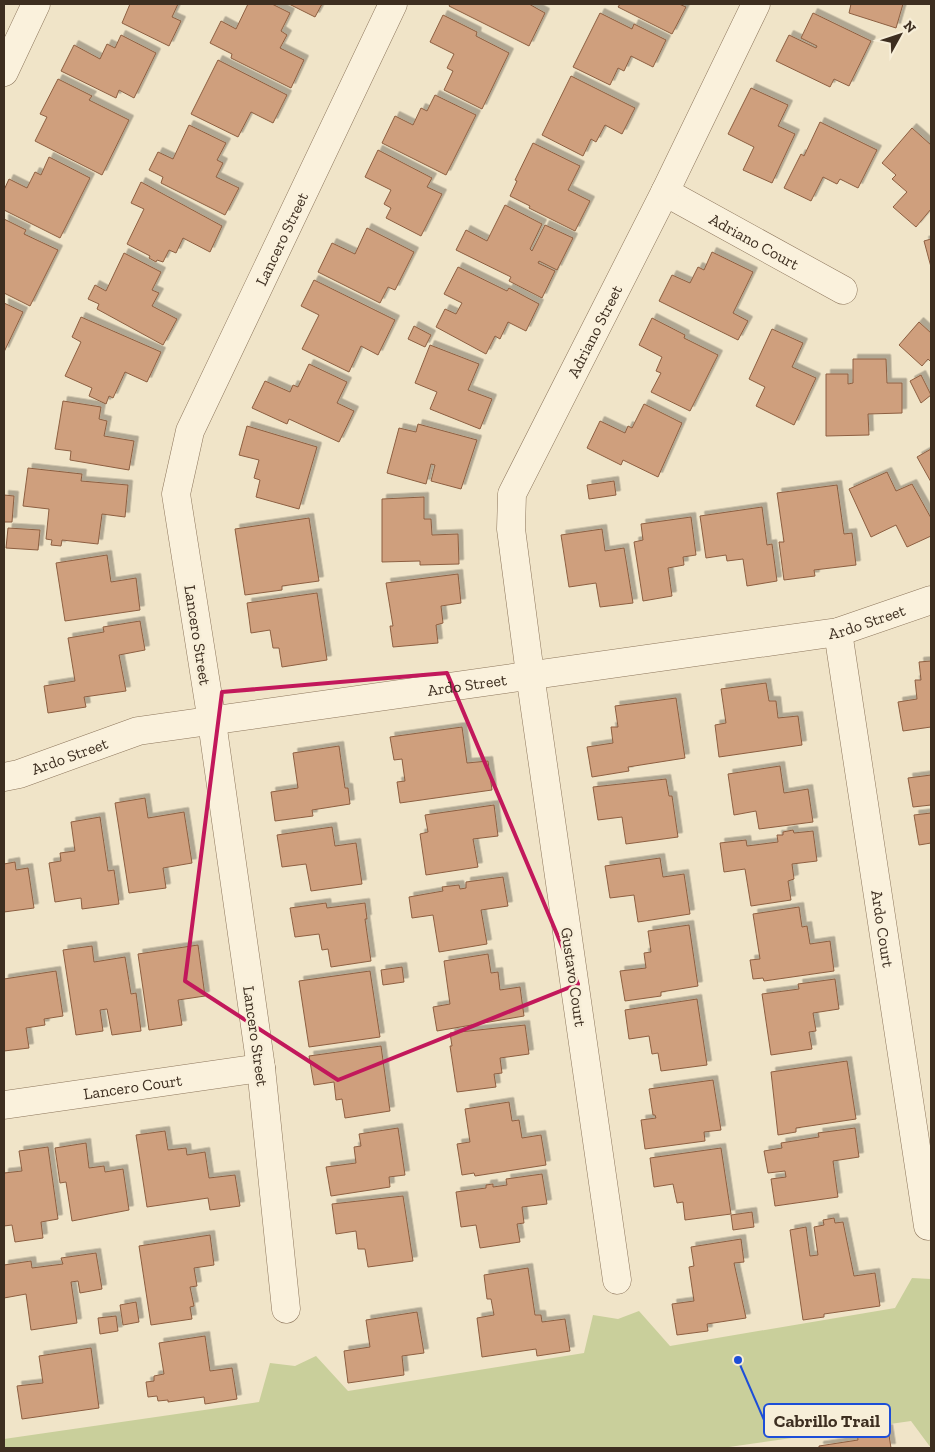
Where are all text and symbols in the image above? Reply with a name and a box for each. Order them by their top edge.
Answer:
north arrow [875,10,925,60]
text: N [900,17,920,37]
street label: Lancero Street [252,189,312,289]
street label: Adriano Court [706,209,802,274]
street label: Adriano Street [564,282,626,381]
street label: Lancero Street [180,584,215,687]
street label: Ardo Street [827,601,908,643]
street label: Ardo Street [426,670,508,700]
street label: Ardo Street [29,734,111,779]
street label: Ardo Court [867,889,898,969]
street label: Gustavo Court [557,926,590,1028]
street label: Lancero Street [239,985,272,1088]
street label: Lancero Court [82,1070,183,1103]
callout: Cabrillo Trail [764,1404,890,1437]
text: Cabrillo Trail [774,1410,880,1432]

